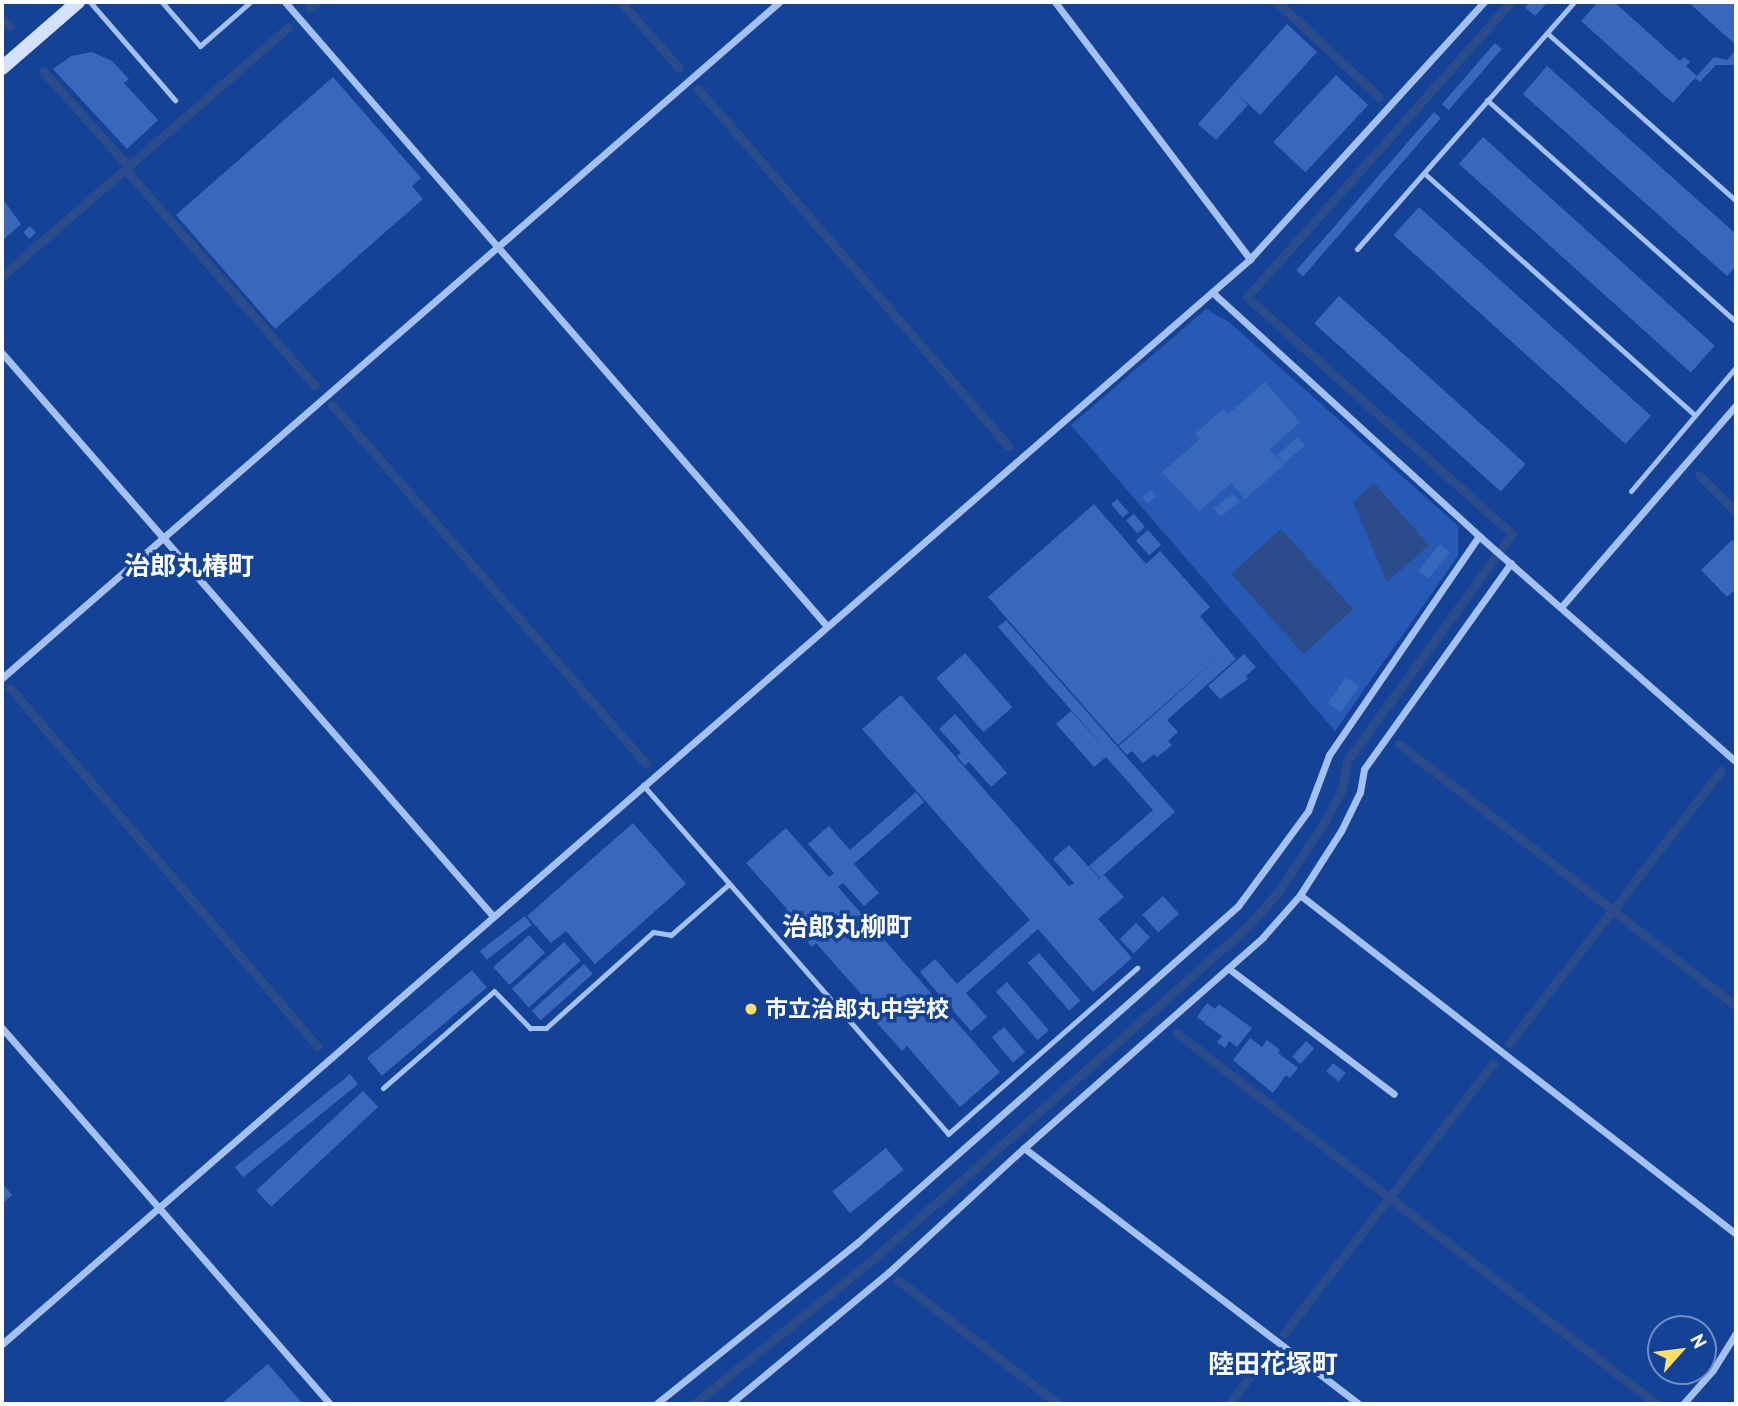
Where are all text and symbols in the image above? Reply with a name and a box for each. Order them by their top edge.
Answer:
district label: 治郎丸椿町 [124,550,254,582]
district label: 治郎丸柳町 [782,911,912,943]
place label: 市立治郎丸中学校 [765,995,949,1023]
marker: 市立治郎丸中学校 [743,1001,759,1017]
north arrow [1647,1315,1717,1385]
text: N [1685,1330,1712,1352]
district label: 陸田花塚町 [1208,1348,1338,1380]

